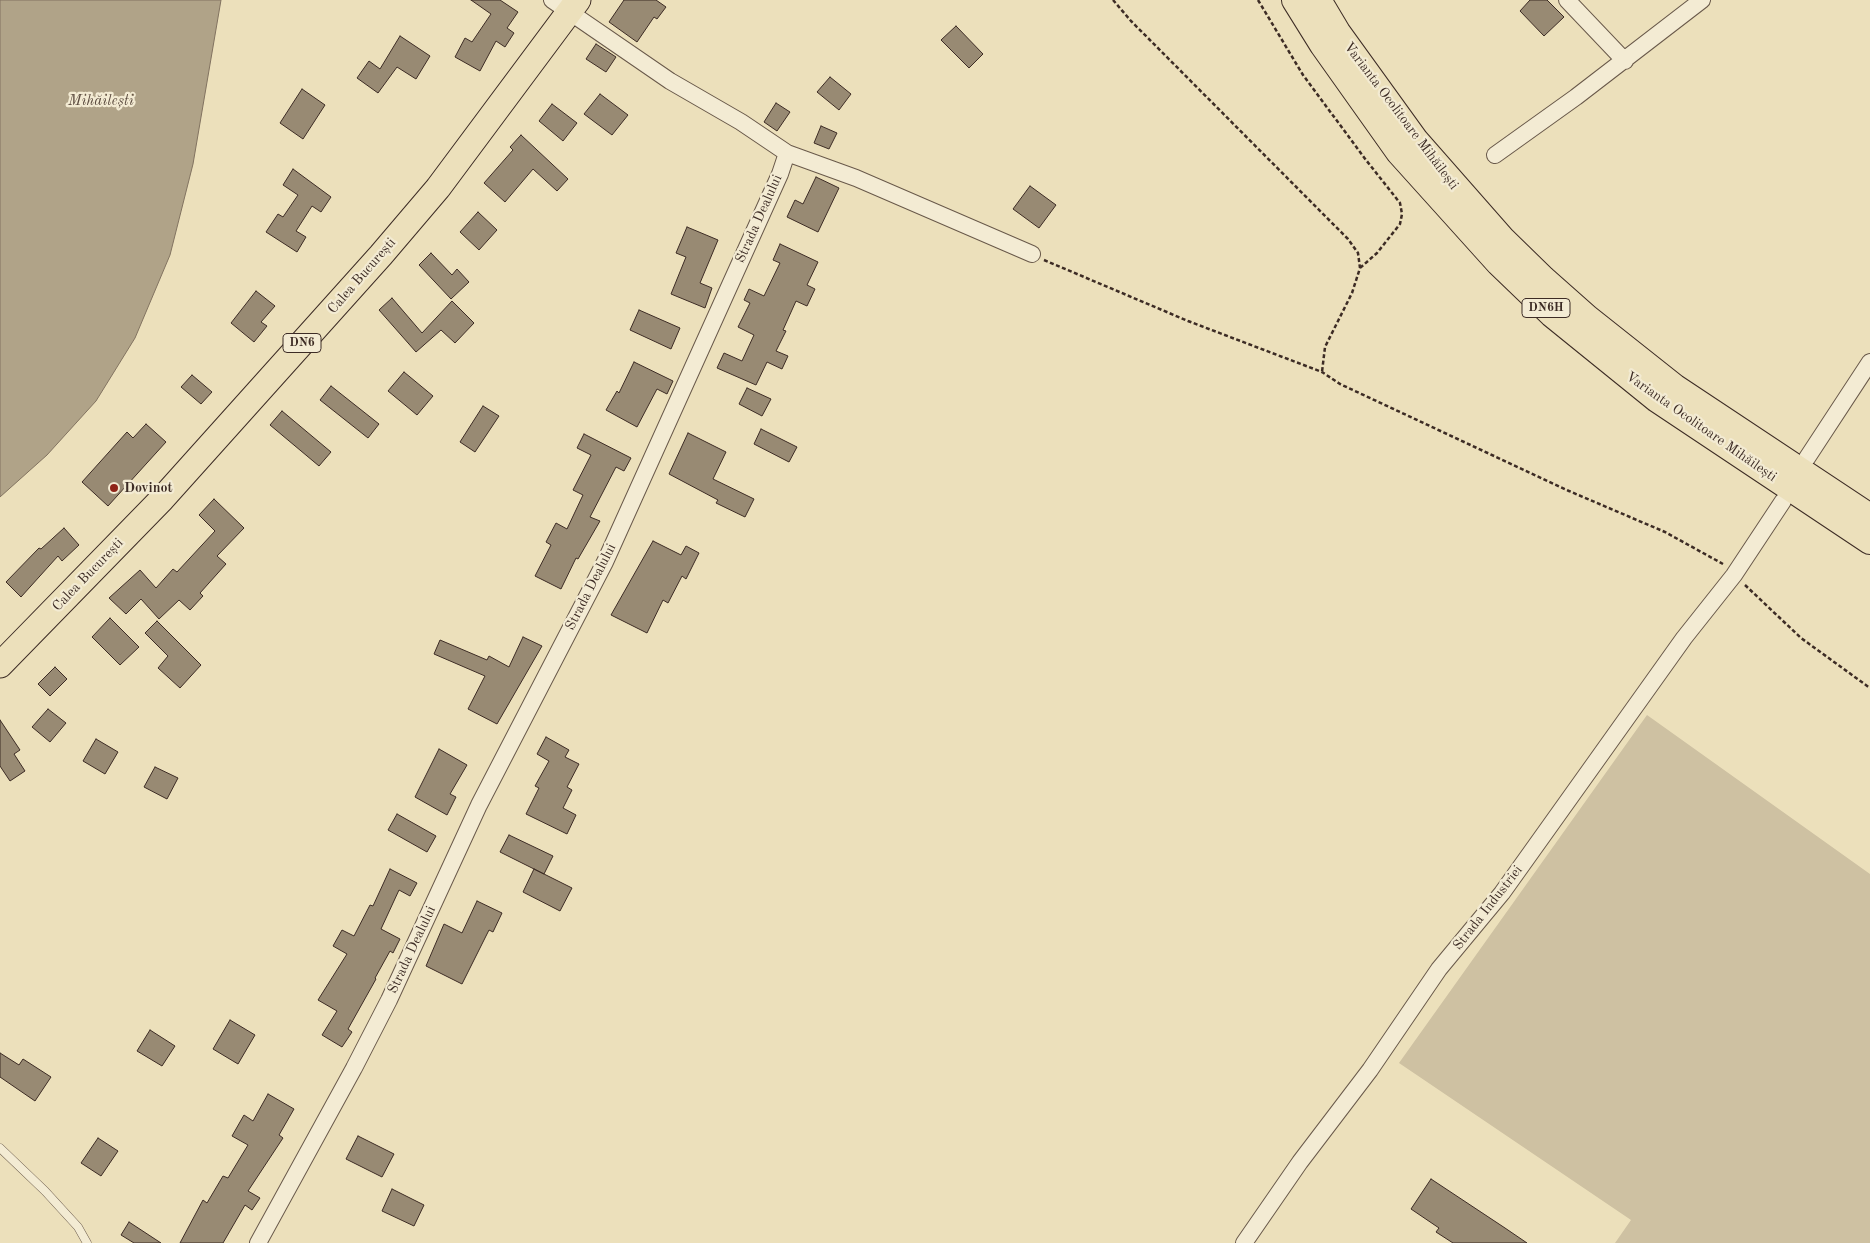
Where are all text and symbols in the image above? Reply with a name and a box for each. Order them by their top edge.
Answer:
street label: Varianta Ocolitoare Mihăilești [1340,39,1462,193]
water label: Mihăilești [68,92,134,110]
street label: Strada Dealului [732,172,786,266]
street label: Calea București [324,235,400,317]
road number: DN6H [1522,298,1570,318]
road number: DN6 [283,333,321,352]
street label: Varianta Ocolitoare Mihăilești [1622,368,1780,486]
place label: Dovinot [124,480,173,496]
marker: Dovinot [108,482,120,494]
street label: Calea București [49,535,127,615]
street label: Strada Dealului [562,541,620,633]
street label: Strada Industriei [1450,862,1526,954]
street label: Strada Dealului [384,903,440,997]

